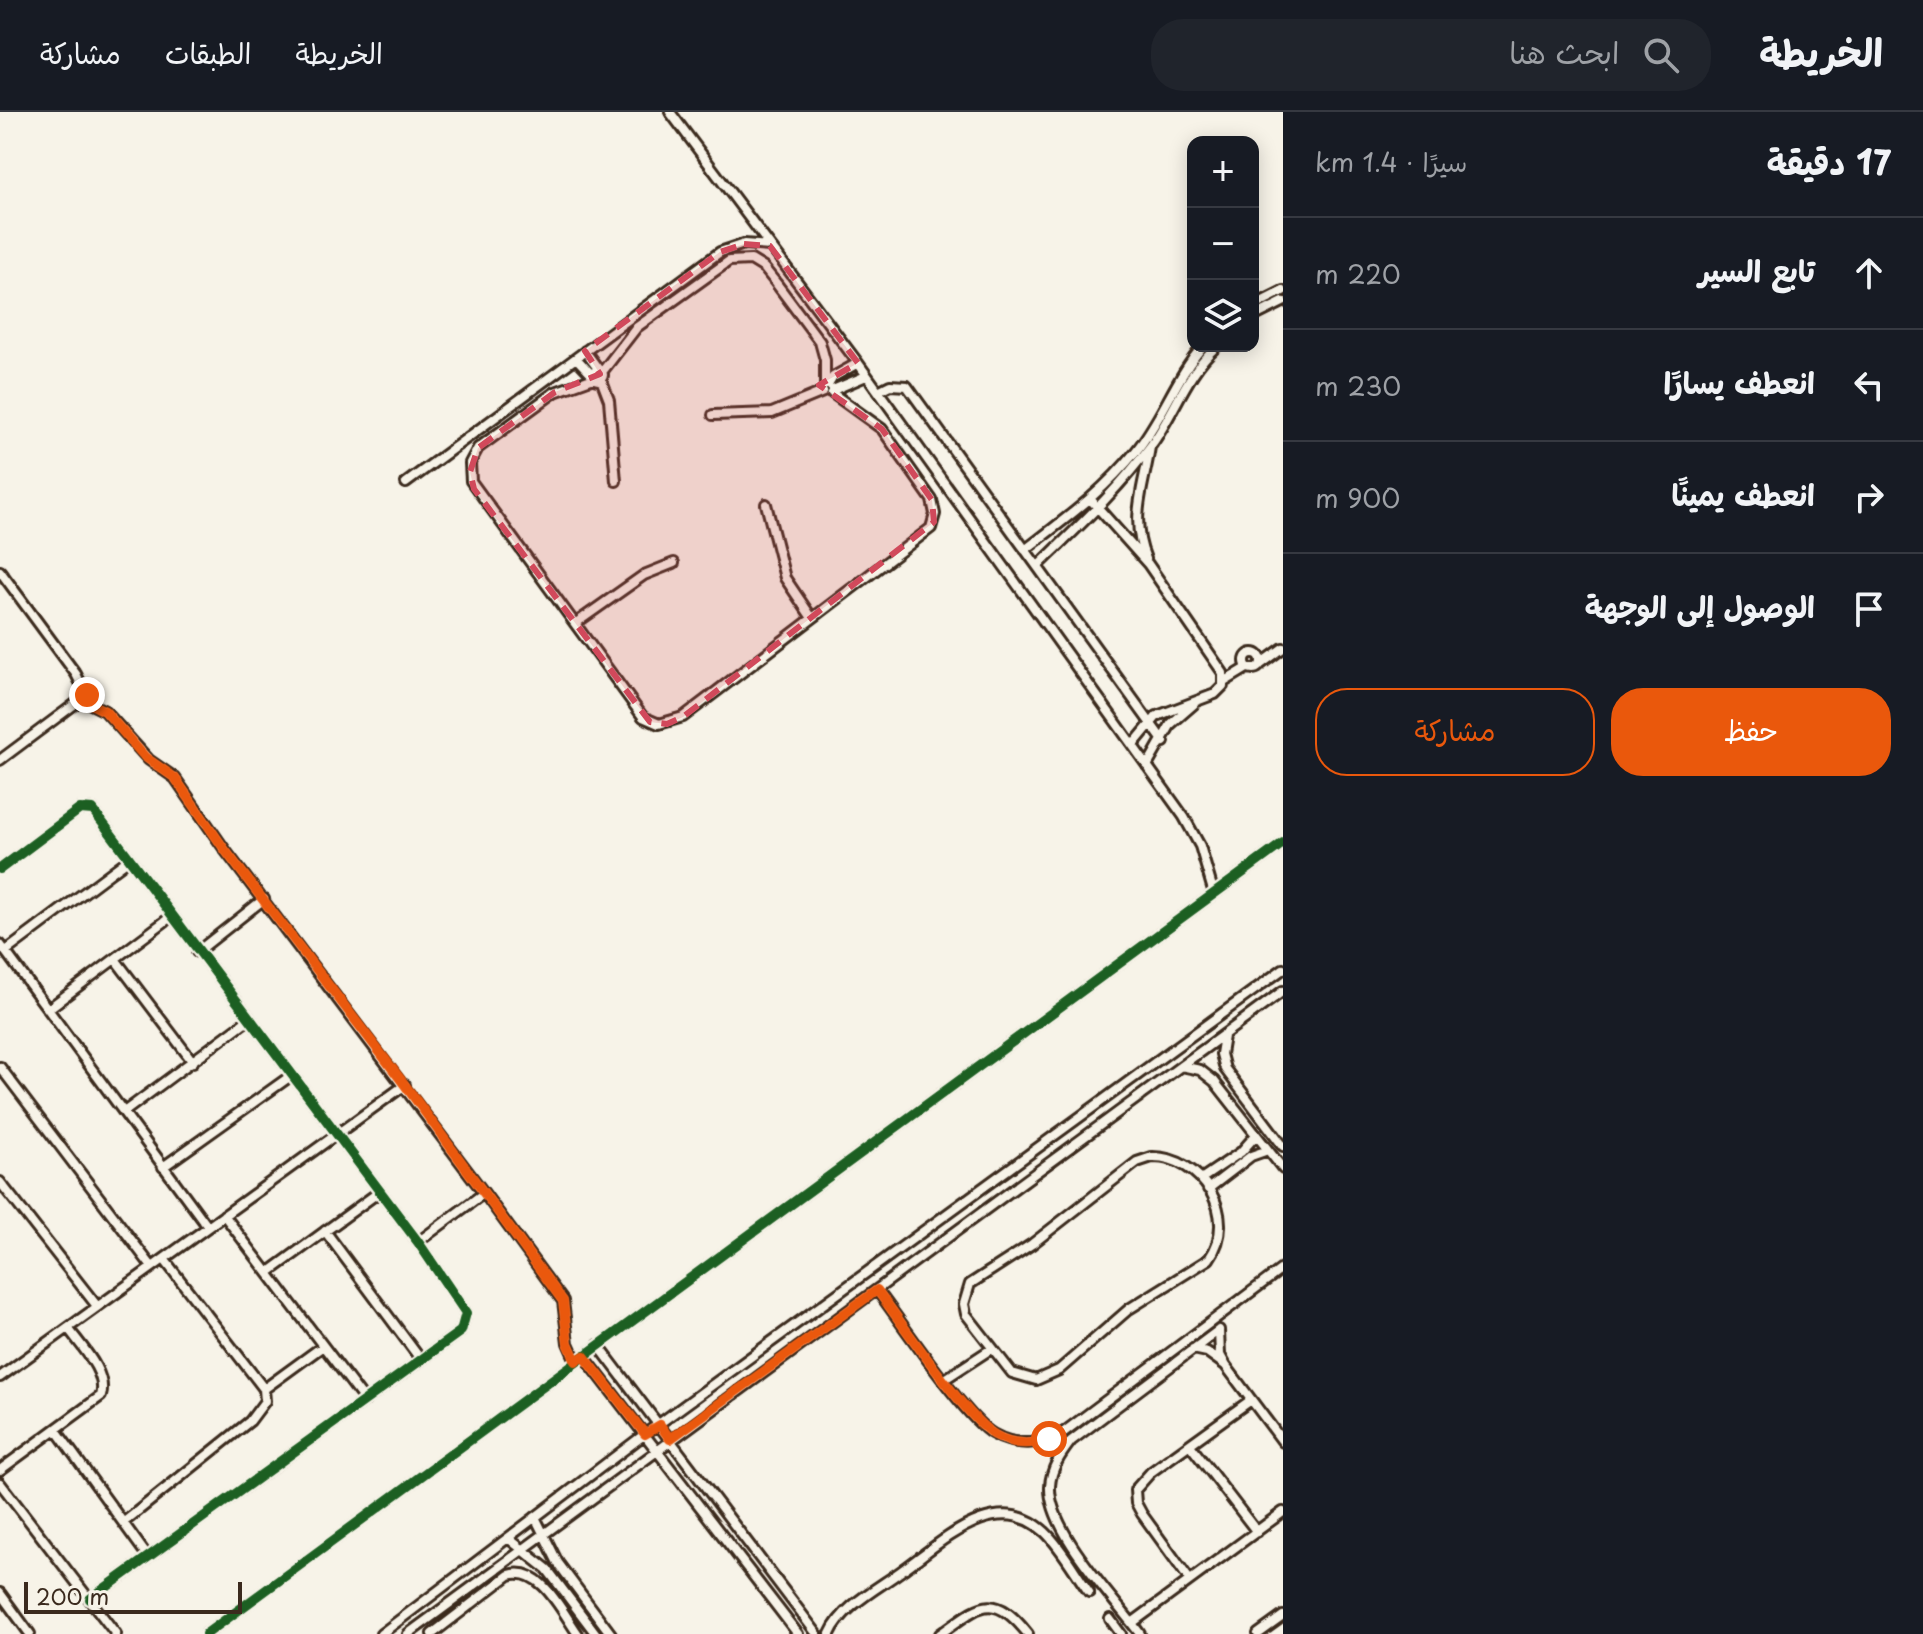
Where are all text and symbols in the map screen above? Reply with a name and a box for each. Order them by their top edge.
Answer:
search box [1151,19,1711,91]
text: الخريطة [1759,23,1883,80]
text: ابحث هنا [1509,29,1619,74]
text: مشاركة [40,31,121,74]
text: الطبقات [165,31,251,74]
text: الخريطة [295,31,383,74]
icon: search [1639,33,1683,77]
text: 17 دقيقة [1767,135,1891,187]
map controls [1187,136,1259,352]
button: + [1187,136,1259,208]
text: سيرًا · 1.4 km [1315,142,1467,181]
button: − [1187,208,1259,280]
text: تابع السير [1698,247,1815,292]
icon: ahead [1847,251,1891,295]
text: 220 m [1315,254,1401,293]
button: layers [1187,280,1259,352]
text: انعطف يسارًا [1664,359,1815,404]
icon: left [1847,363,1891,407]
text: 230 m [1315,366,1401,405]
text: انعطف يمينًا [1671,471,1815,516]
icon: right [1847,475,1891,519]
text: 900 m [1315,478,1400,517]
text: الوصول إلى الوجهة [1585,583,1815,628]
icon: arrive [1847,587,1891,631]
route end [69,677,105,713]
button: مشاركة [1315,688,1595,776]
button: حفظ [1611,688,1891,776]
route start [1031,1421,1067,1457]
scale bar [24,1578,242,1614]
text: 200 m [36,1579,109,1612]

